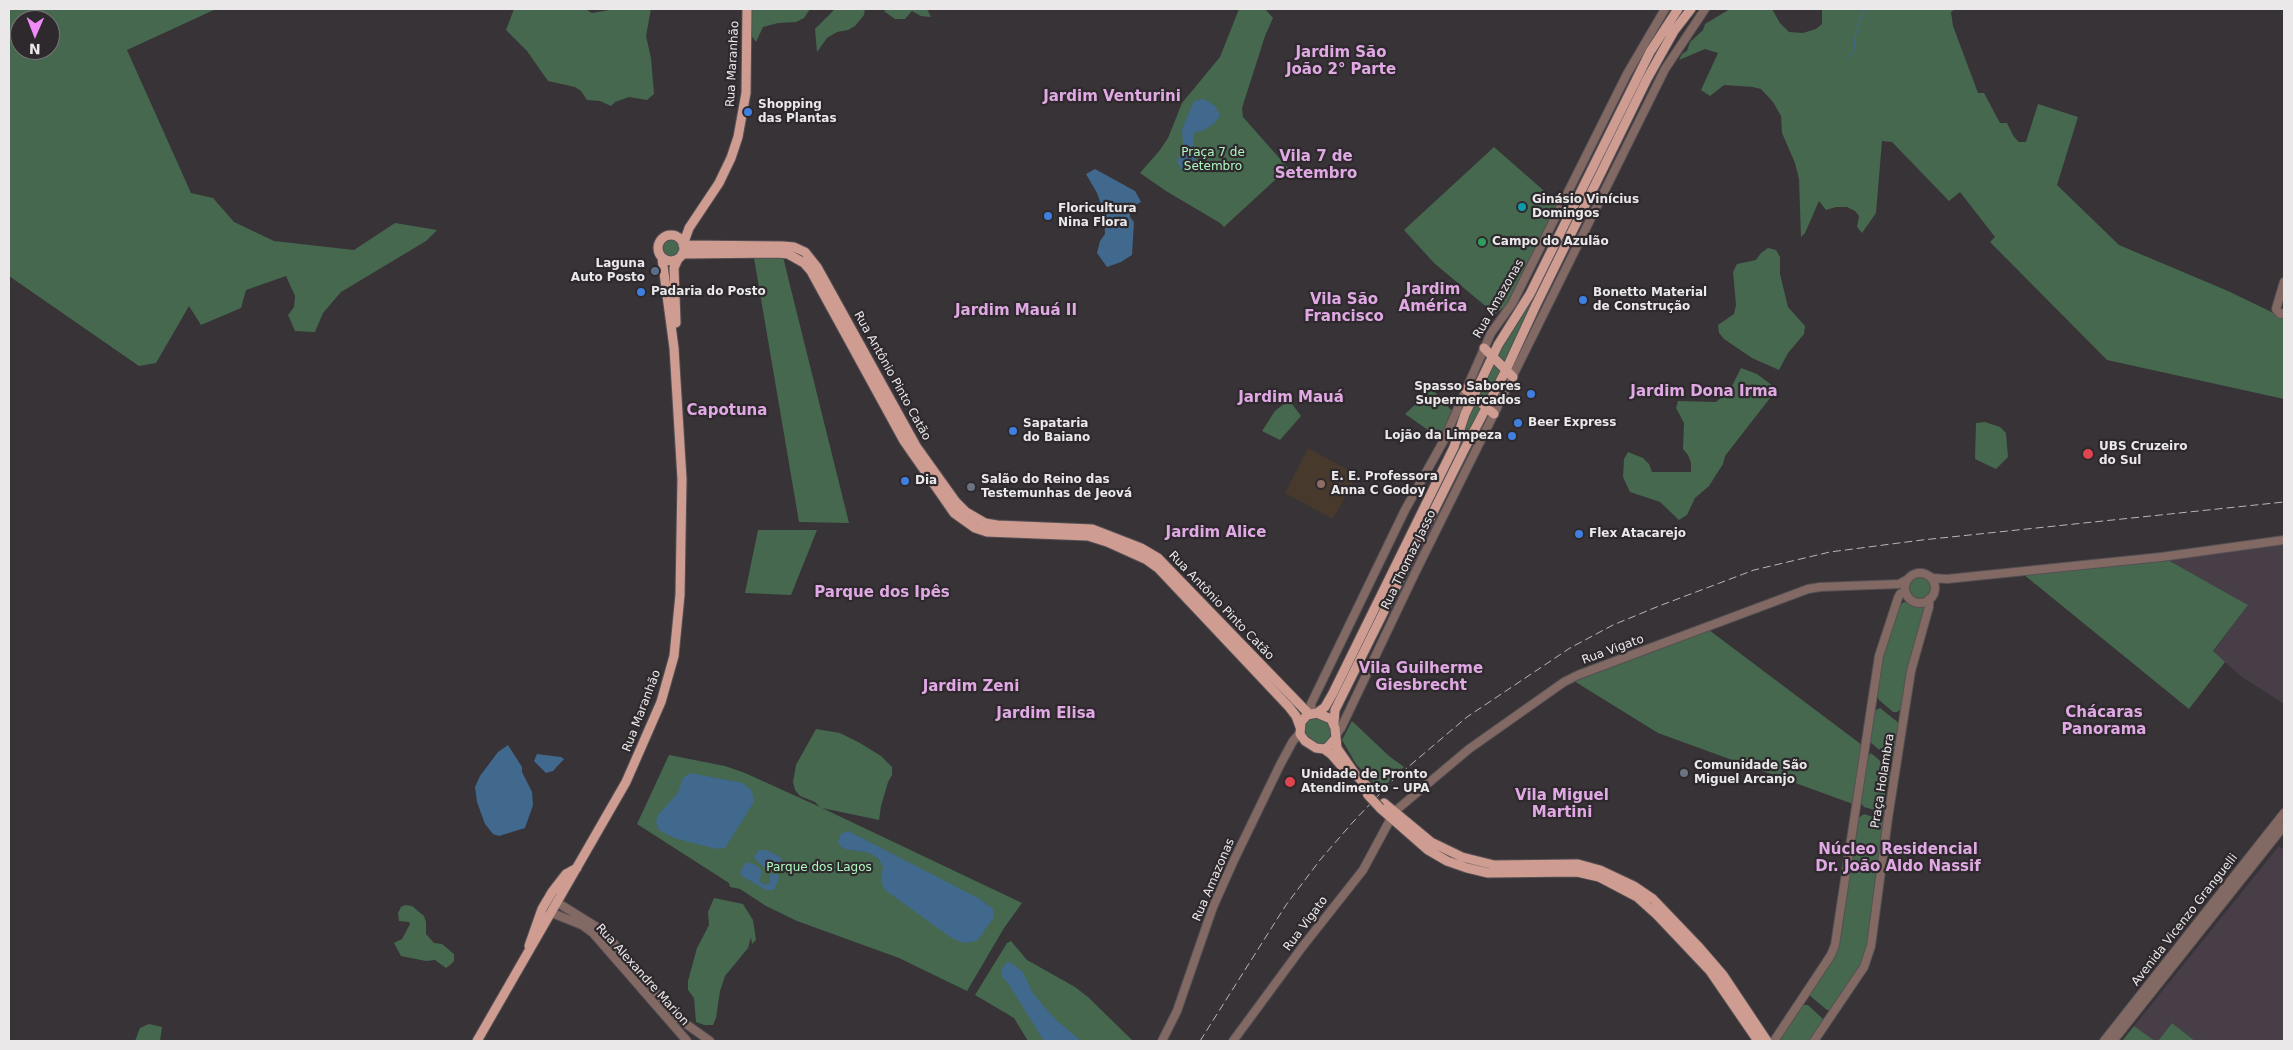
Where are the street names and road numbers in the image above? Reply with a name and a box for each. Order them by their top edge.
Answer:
street label: Rua Maranhão [724,20,742,108]
street label: Rua Amazonas [1471,257,1527,341]
street label: Rua Antônio Pinto Catão [850,309,934,443]
street label: Rua Thomaz Jasso [1379,508,1439,612]
street label: Rua Antônio Pinto Catão [1165,549,1277,663]
street label: Rua Vigato [1580,632,1646,668]
street label: Rua Maranhão [620,668,664,754]
street label: Praça Holambra [1868,733,1898,829]
street label: Rua Amazonas [1190,836,1238,924]
street label: Avenida Vicenzo Granguelli [2129,851,2241,989]
street label: Rua Vigato [1281,894,1331,954]
street label: Rua Alexandre Marion [593,921,691,1029]

